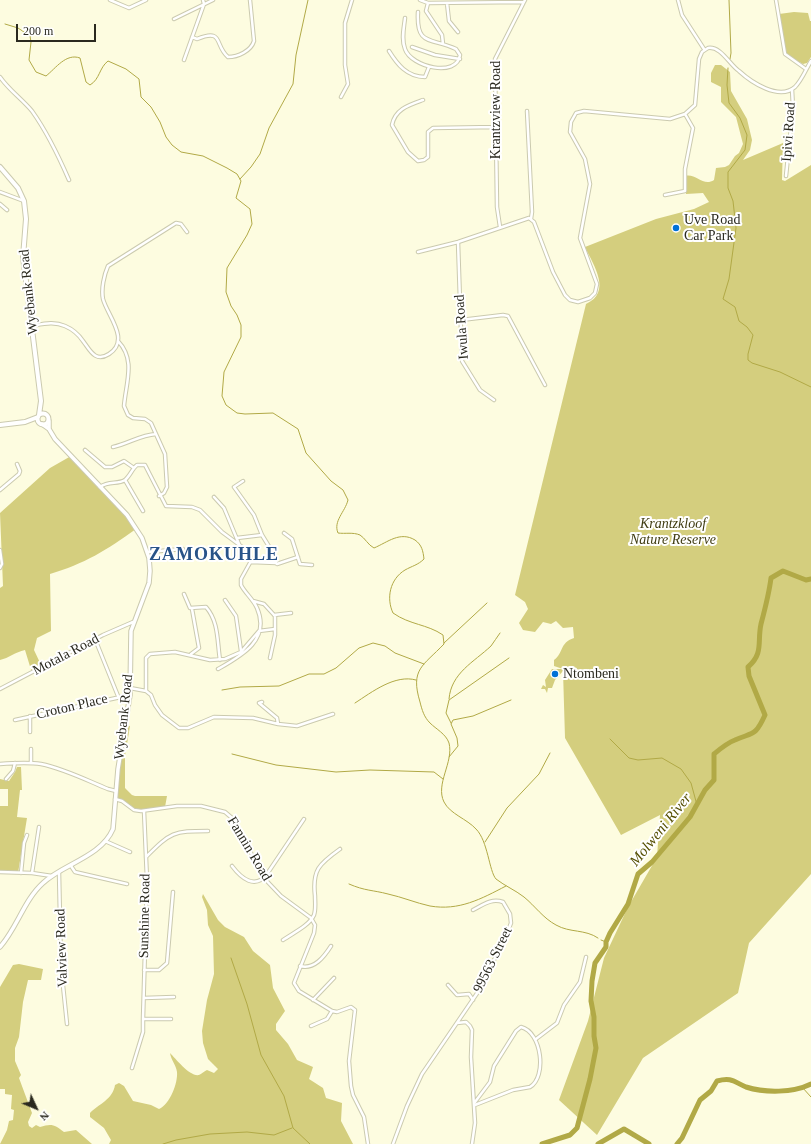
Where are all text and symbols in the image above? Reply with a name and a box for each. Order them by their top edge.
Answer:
scale bar [18,16,98,42]
text: 200 m [23,24,53,38]
street label: Krantzview Road [488,61,504,159]
street label: Ipivi Road [779,102,799,162]
place label: Uve Road Car Park [684,212,740,244]
marker: Uve Road Car Park [671,223,681,233]
street label: Wyebank Road [16,248,42,336]
street label: Iwula Road [451,294,473,360]
park label: Krantzkloof Nature Reserve [630,516,716,548]
district label: ZAMOKUHLE [149,544,279,566]
street label: Motala Road [30,631,102,679]
place label: Ntombeni [563,666,619,682]
marker: Ntombeni [550,669,560,679]
street label: Wyebank Road [111,673,137,761]
street label: Croton Place [35,691,109,723]
water label: Molweni River [626,790,696,870]
street label: Fannin Road [223,814,275,884]
street label: Sunshine Road [136,874,154,958]
street label: Valview Road [52,908,72,988]
street label: 99563 Street [470,924,516,996]
north arrow [16,1088,56,1128]
text: N [38,1109,52,1123]

